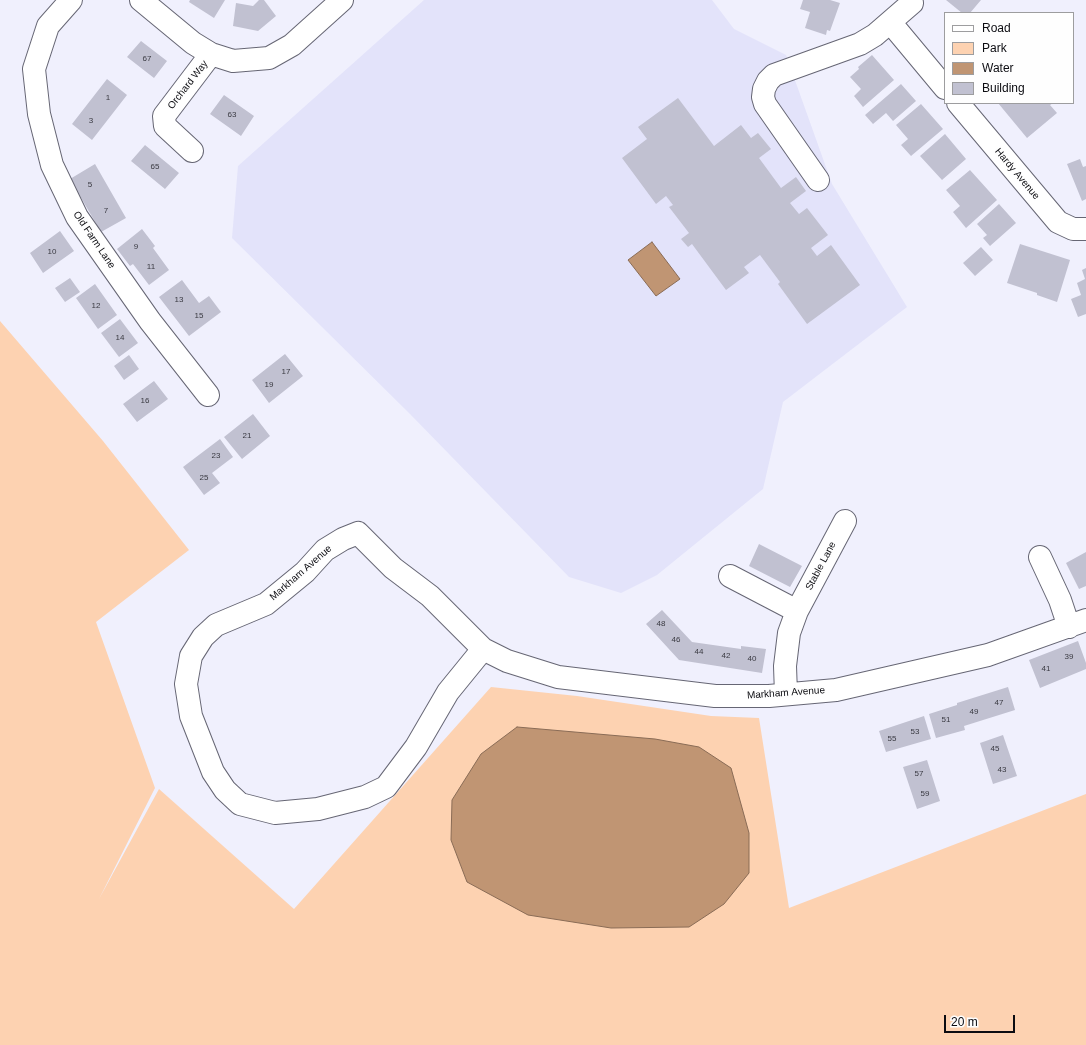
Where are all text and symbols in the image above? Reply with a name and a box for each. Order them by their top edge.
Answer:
legend [944,12,1074,104]
text: Road [982,21,1011,35]
text: Park [982,41,1007,55]
house number: 67 [143,54,151,64]
street label: Orchard Way [165,58,211,112]
text: Water [982,61,1014,75]
text: Building [982,81,1025,95]
house number: 1 [106,93,110,103]
house number: 63 [228,110,236,120]
house number: 3 [89,116,93,126]
street label: Hardy Avenue [992,146,1042,202]
house number: 65 [151,162,159,172]
house number: 5 [88,180,92,190]
house number: 7 [104,206,108,216]
street label: Old Farm Lane [70,209,118,271]
house number: 9 [134,242,138,252]
house number: 10 [48,247,56,257]
house number: 11 [147,262,155,272]
house number: 13 [175,295,183,305]
house number: 12 [92,301,100,311]
house number: 15 [195,311,203,321]
house number: 14 [116,333,124,343]
house number: 17 [282,367,290,377]
house number: 19 [265,380,273,390]
house number: 16 [141,396,149,406]
house number: 21 [243,431,251,441]
house number: 23 [212,451,220,461]
house number: 25 [200,473,208,483]
street label: Stable Lane [803,540,839,592]
street label: Markham Avenue [268,543,334,603]
house number: 48 [657,619,665,629]
house number: 46 [672,635,680,645]
house number: 44 [695,647,703,657]
house number: 42 [722,651,730,661]
house number: 39 [1065,652,1073,662]
house number: 40 [748,654,756,664]
house number: 41 [1042,664,1050,674]
street label: Markham Avenue [747,684,825,702]
house number: 47 [995,698,1003,708]
house number: 49 [970,707,978,717]
house number: 51 [942,715,950,725]
house number: 53 [911,727,919,737]
house number: 55 [888,734,896,744]
house number: 45 [991,744,999,754]
house number: 43 [998,765,1006,775]
house number: 57 [915,769,923,779]
house number: 59 [921,789,929,799]
scale bar [946,1007,1017,1033]
text: 20 m [951,1015,978,1029]

